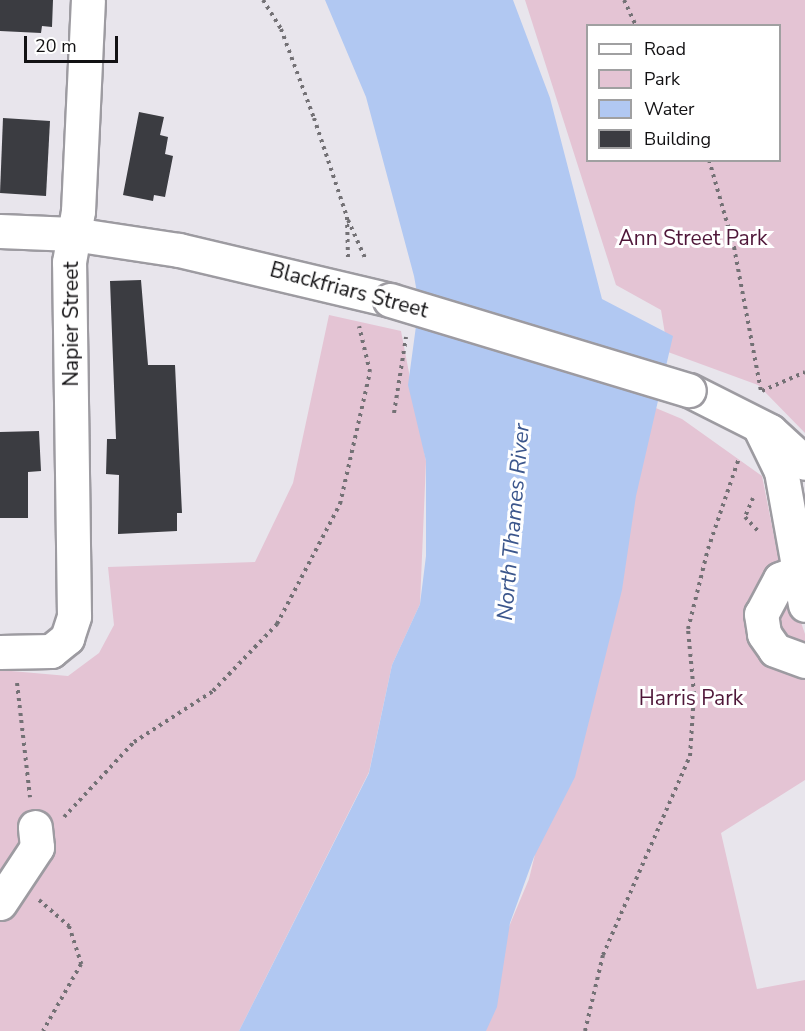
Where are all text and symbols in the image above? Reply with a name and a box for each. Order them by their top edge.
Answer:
scale bar [27,24,122,62]
legend [586,24,781,162]
text: 20 m [35,34,77,58]
text: Road [644,37,686,61]
text: Park [644,67,680,91]
text: Water [644,97,695,121]
text: Building [644,127,711,151]
park label: Ann Street Park [618,225,768,251]
street label: Blackfriars Street [267,257,431,323]
street label: Napier Street [58,261,84,387]
water label: North Thames River [492,422,536,622]
park label: Harris Park [639,685,743,711]

